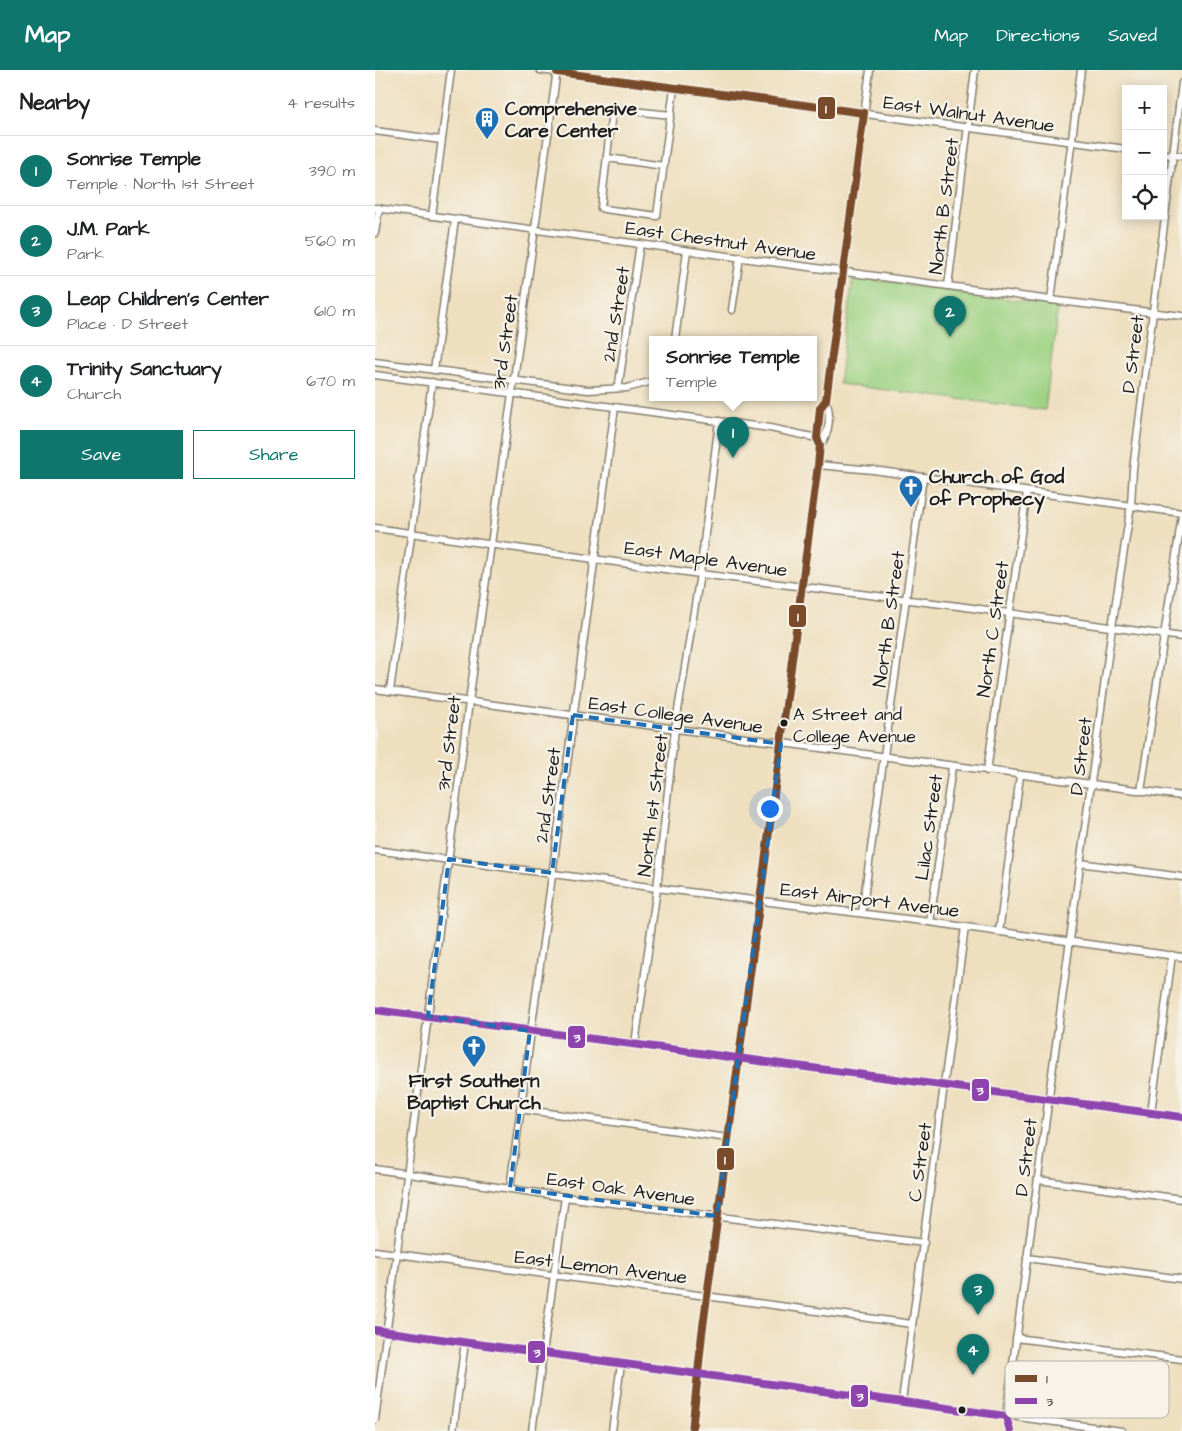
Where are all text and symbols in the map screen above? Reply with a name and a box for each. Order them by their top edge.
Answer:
text: Map [25,18,70,52]
text: Map [934,23,968,48]
text: Directions [996,23,1080,48]
text: Saved [1108,23,1157,48]
map controls [1122,85,1167,220]
button: + [1122,85,1167,130]
text: Nearby [20,88,90,117]
street label: East Walnut Avenue [882,89,1056,140]
text: 4 results [287,92,355,114]
place label: Comprehensive Care Center [505,96,638,145]
line badge: 1 [817,96,836,120]
text: 1 [825,99,827,119]
building icon: Comprehensive Care Center [474,106,500,140]
button: − [1122,130,1167,175]
street label: North B Street [923,136,966,276]
text: Sonrise Temple [67,146,201,173]
text: 1 [35,160,37,182]
text: 390 m [309,160,355,182]
text: Temple · North 1st Street [67,173,254,195]
button: locate [1122,175,1167,220]
street label: East Chestnut Avenue [624,215,818,268]
text: J.M. Park [67,216,150,243]
text: 2 [31,230,41,252]
text: 560 m [305,230,355,252]
text: Park [67,243,104,265]
street label: 2nd Street [596,264,637,364]
text: Leap Children's Center [67,286,269,313]
street label: 3rd Street [485,292,526,392]
pin: 2 [934,296,966,337]
text: 3 [32,300,40,322]
text: 610 m [314,300,355,322]
text: Place · D Street [67,313,188,335]
street label: D Street [1115,313,1152,395]
popup [649,336,817,401]
text: Sonrise Temple [666,344,800,371]
text: Trinity Sanctuary [67,356,222,383]
text: 4 [31,370,41,392]
text: 670 m [306,370,355,392]
text: Temple [666,371,717,393]
text: Church [67,383,121,405]
pin: 1 [717,417,749,458]
button: Save [20,430,183,479]
button: Share [193,430,355,479]
place label: Church of God of Prophecy [929,464,1064,514]
church icon: Church of God of Prophecy [898,474,924,508]
street label: East Maple Avenue [623,535,789,584]
street label: North B Street [867,549,912,689]
street label: North C Street [971,559,1016,699]
line badge: 1 [788,604,807,628]
text: 1 [797,607,799,627]
street label: East College Avenue [587,690,765,742]
street label: 3rd Street [430,694,469,793]
place label: A Street and College Avenue [793,702,916,750]
street label: D Street [1063,715,1100,797]
marker: A Street and College Avenue [779,718,789,728]
street label: North 1st Street [631,732,676,878]
street label: 2nd Street [528,745,569,845]
street label: Lilac Street [909,772,950,882]
your location [757,796,783,822]
street label: East Airport Avenue [779,876,961,925]
line badge: 3 [567,1025,586,1049]
text: 3 [572,1028,581,1048]
church icon: First Southern Baptist Church [461,1034,487,1068]
place label: First Southern Baptist Church [407,1068,541,1117]
line badge: 3 [971,1078,990,1102]
text: 3 [975,1081,984,1101]
street label: D Street [1008,1116,1045,1198]
street label: C Street [902,1121,939,1204]
line badge: 1 [716,1147,735,1171]
text: 1 [724,1150,726,1170]
street label: East Oak Avenue [545,1166,697,1213]
street label: East Lemon Avenue [513,1244,689,1291]
pin: 3 [962,1274,994,1315]
pin: 4 [957,1334,989,1375]
line badge: 3 [527,1340,546,1364]
text: 3 [532,1343,541,1363]
legend [1005,1361,1169,1418]
text: 1 [1046,1369,1048,1389]
line badge: 3 [850,1384,869,1408]
text: 3 [855,1387,864,1407]
text: 3 [1046,1392,1053,1412]
unlabelled marker [957,1405,967,1415]

